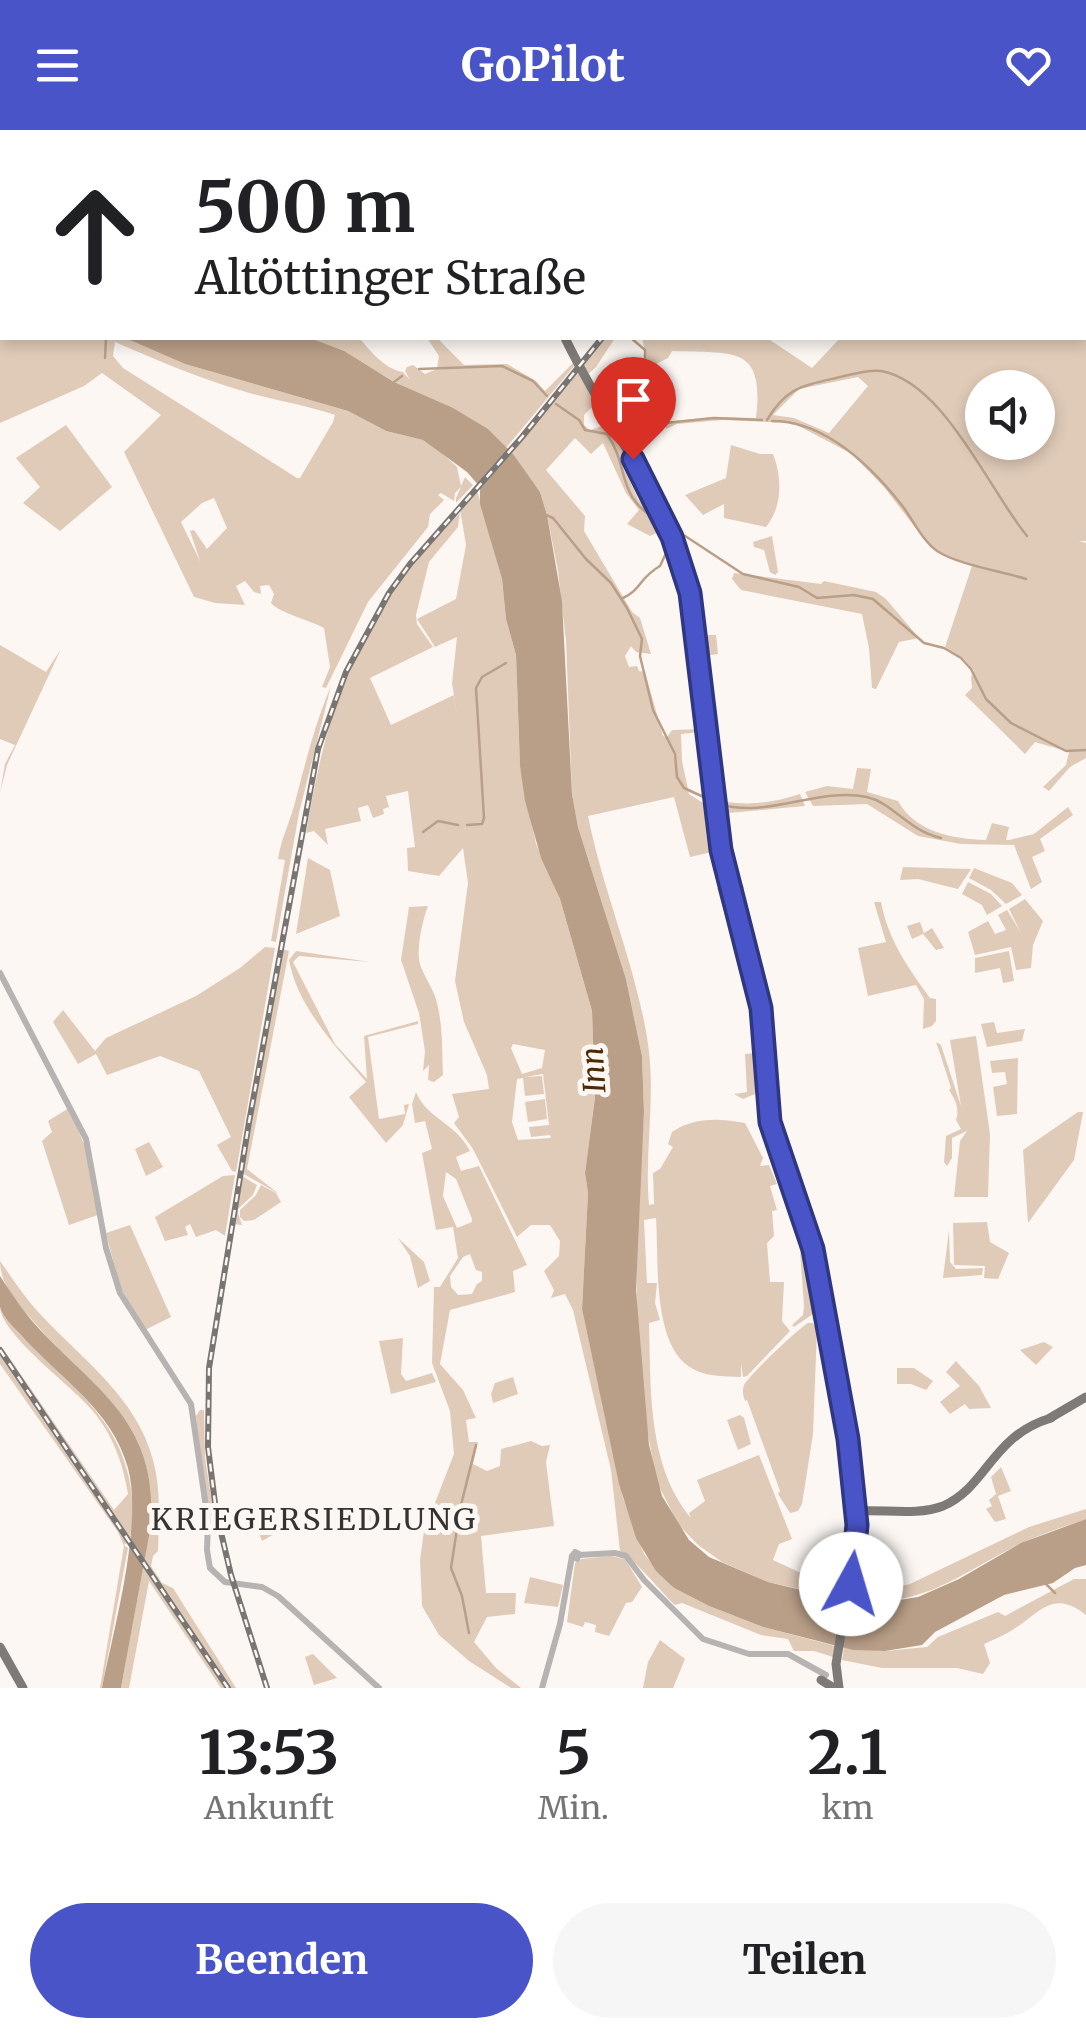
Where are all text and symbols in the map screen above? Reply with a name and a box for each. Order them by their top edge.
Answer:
text: GoPilot [461,37,625,93]
icon: menu [30,38,85,93]
icon: heart [1001,38,1056,93]
text: 500 m [195,163,415,251]
icon: ahead [30,170,160,300]
text: Altöttinger Straße [195,250,586,306]
pin [591,357,676,460]
map controls [965,370,1055,460]
button: sound [965,370,1055,460]
icon: arrive [606,372,661,427]
water label: Inn [572,1046,614,1094]
district label: KRIEGERSIEDLUNG [151,1500,477,1538]
position arrow [799,1532,903,1636]
text: 13:53 [199,1715,339,1790]
text: 5 [556,1715,591,1790]
text: 2.1 [808,1715,887,1790]
text: Ankunft [204,1788,334,1828]
text: Min. [538,1788,609,1828]
text: km [821,1788,874,1828]
button: Beenden [30,1903,533,2018]
button: Teilen [553,1903,1056,2018]

